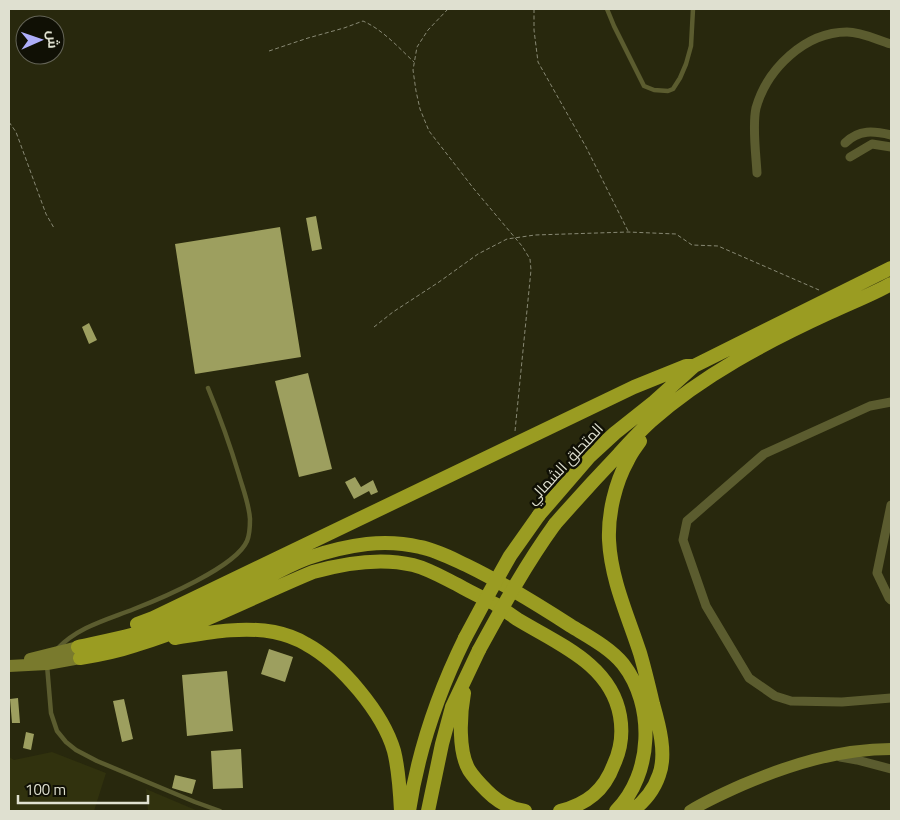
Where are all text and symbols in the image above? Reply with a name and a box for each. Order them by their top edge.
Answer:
north arrow [15,15,65,65]
text: ش [43,30,64,49]
street label: المتحلق الشمالي [521,418,609,510]
scale bar [18,772,148,804]
text: 100 m [25,778,66,801]

